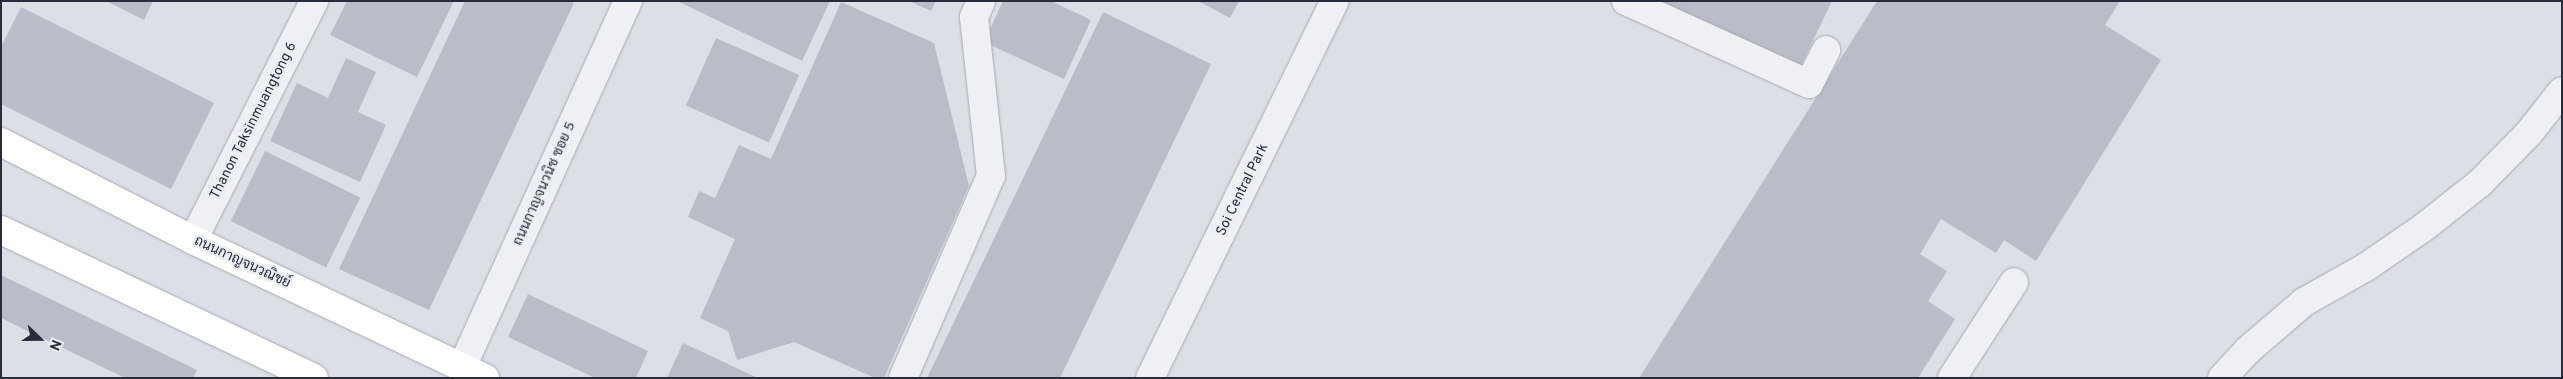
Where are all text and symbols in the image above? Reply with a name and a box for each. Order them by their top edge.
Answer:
street label: Thanon Taksinmuangtong 6 [207,39,301,203]
street label: ถนนกาญจนวนิช ซอย 5 [510,119,580,249]
street label: Soi Central Park [1213,141,1273,239]
street label: ถนนกาญจนวณิชย์ [191,233,293,293]
north arrow [15,314,65,364]
text: N [45,337,64,353]

